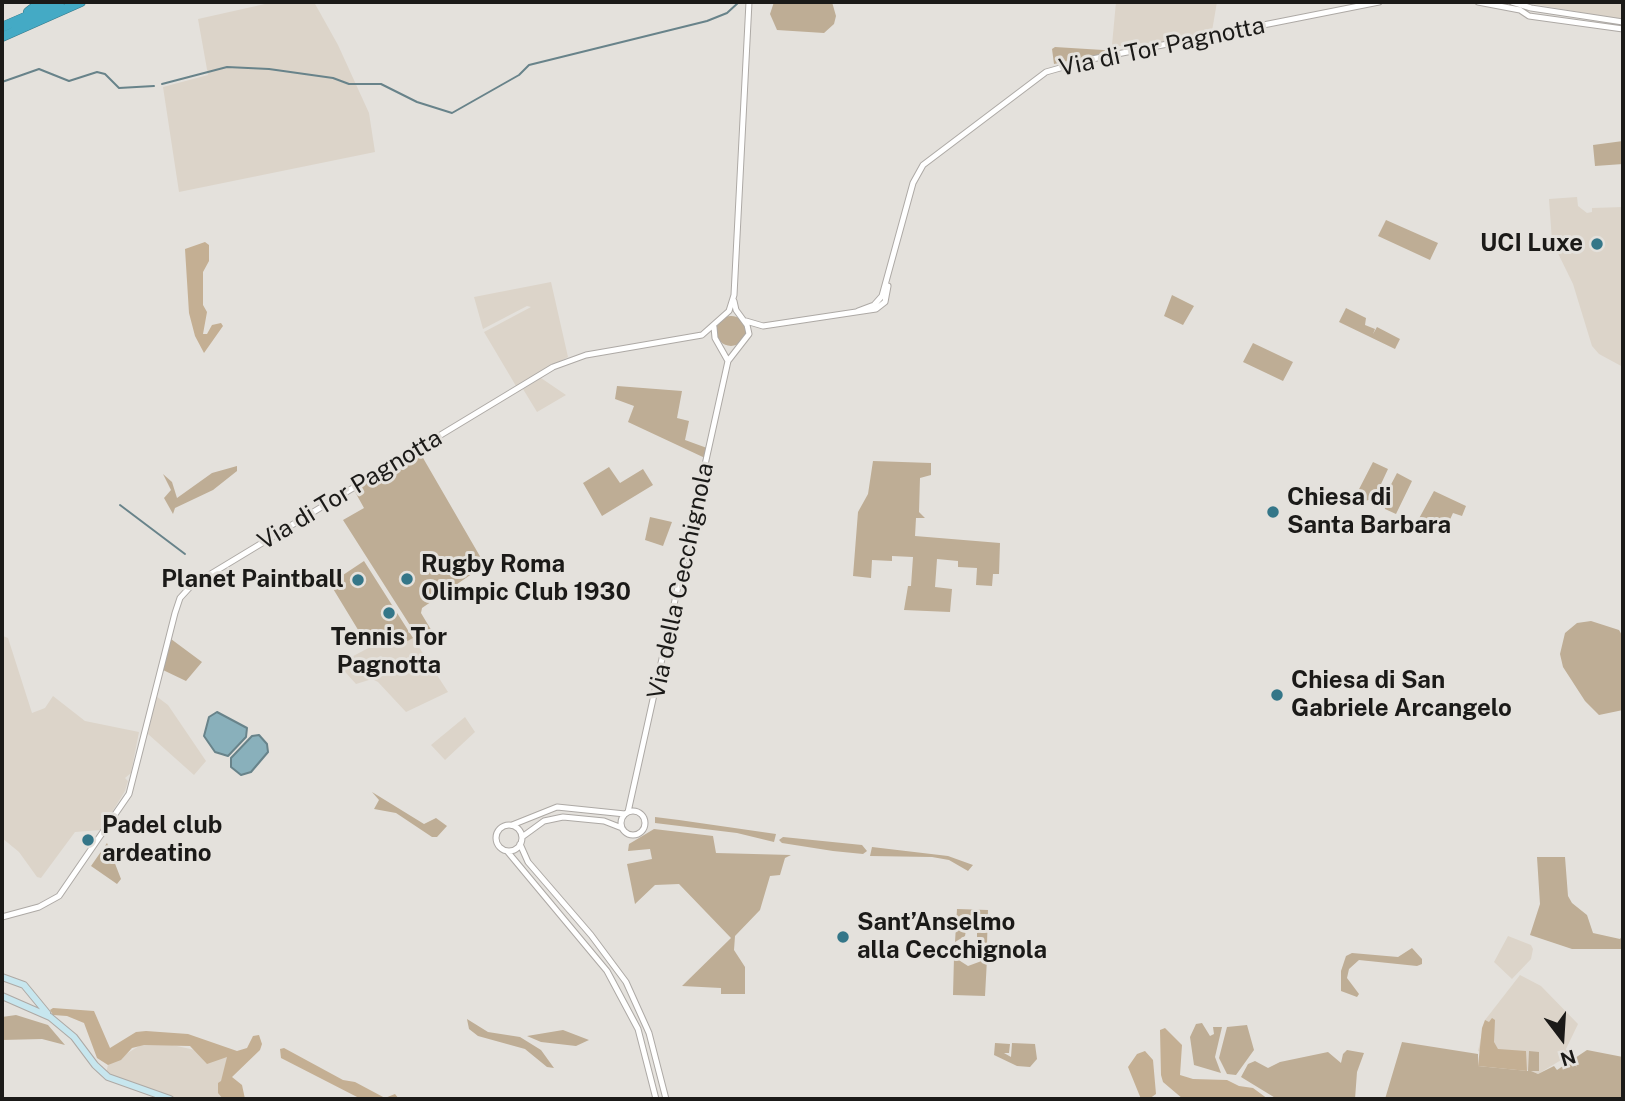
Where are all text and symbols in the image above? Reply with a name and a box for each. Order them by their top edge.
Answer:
street label: Via di Tor Pagnotta [1056,11,1268,83]
place label: UCI Luxe [1480,230,1583,258]
marker: UCI Luxe [1589,236,1605,252]
street label: Via di Tor Pagnotta [253,424,447,556]
street label: Via della Cecchignola [642,460,720,702]
place label: Chiesa di Santa Barbara [1287,484,1451,540]
marker: Chiesa di Santa Barbara [1265,504,1281,520]
place label: Rugby Roma Olimpic Club 1930 [421,551,631,607]
place label: Planet Paintball [161,566,344,594]
marker: Rugby Roma Olimpic Club 1930 [399,571,415,587]
marker: Planet Paintball [350,572,366,588]
marker: Tennis Tor Pagnotta [381,605,397,621]
place label: Tennis Tor Pagnotta [331,624,447,680]
place label: Chiesa di San Gabriele Arcangelo [1291,667,1512,723]
marker: Chiesa di San Gabriele Arcangelo [1269,687,1285,703]
place label: Padel club ardeatino [102,812,222,868]
marker: Padel club ardeatino [80,832,96,848]
place label: Sant’Anselmo alla Cecchignola [857,909,1047,965]
marker: Sant’Anselmo alla Cecchignola [835,929,851,945]
north arrow [1527,1003,1597,1073]
text: N [1558,1045,1578,1071]

